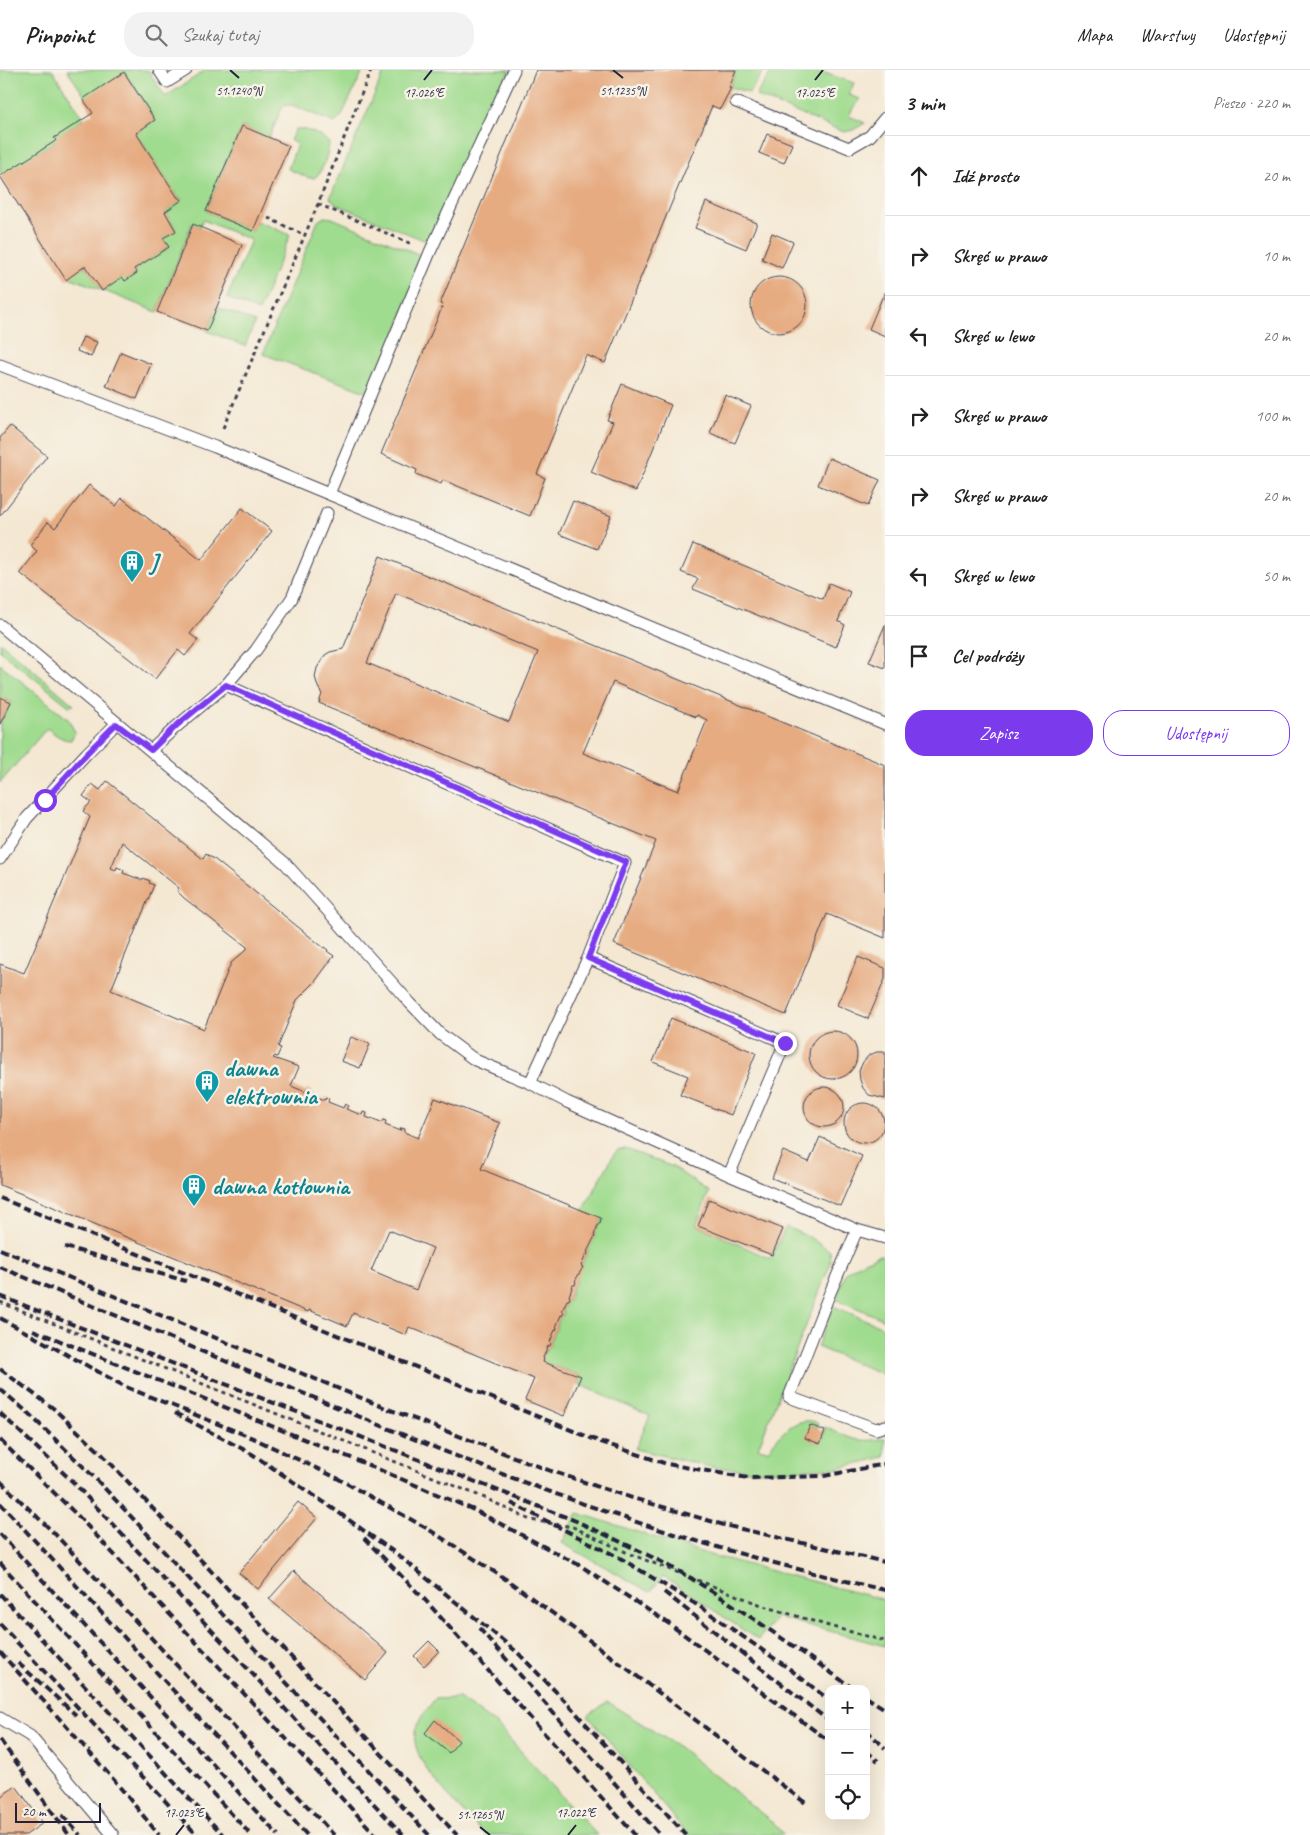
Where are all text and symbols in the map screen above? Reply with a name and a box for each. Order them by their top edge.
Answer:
search box [124,12,474,57]
text: Pinpoint [25,20,94,50]
icon: search [142,21,170,49]
text: Szukaj tutaj [182,23,259,47]
text: Mapa [1077,24,1112,46]
text: Warstwy [1140,24,1195,46]
text: Udostępnij [1223,24,1285,46]
text: 51.1240°N [216,83,263,99]
text: 51.1235°N [600,83,647,99]
text: 17.026°E [404,85,445,101]
text: 17.025°E [795,85,836,101]
text: 3 min [905,90,945,116]
text: Pieszo · 220 m [1213,93,1290,113]
icon: ahead [905,162,933,190]
text: Idź prosto [952,164,1019,188]
text: 20 m [1263,166,1290,186]
icon: right [905,242,933,270]
text: Skręć w prawo [952,244,1047,268]
text: 10 m [1263,246,1290,266]
icon: left [905,322,933,350]
text: Skręć w lewo [952,324,1034,348]
text: 20 m [1263,326,1290,346]
icon: right [905,402,933,430]
text: Skręć w prawo [952,404,1047,428]
text: 100 m [1256,406,1290,426]
icon: right [905,482,933,510]
text: Skręć w prawo [952,484,1047,508]
text: 20 m [1263,486,1290,506]
place label: J [148,547,162,577]
building icon: J [119,549,145,583]
icon: left [905,562,933,590]
text: Skręć w lewo [952,564,1034,588]
text: 50 m [1263,566,1290,586]
icon: arrive [905,642,933,670]
text: Cel podróży [952,644,1023,668]
button: Zapisz [905,710,1093,756]
button: Udostępnij [1103,710,1290,756]
route start [34,789,57,812]
route end [774,1032,797,1055]
place label: dawna elektrownia [224,1053,319,1111]
building icon: dawna elektrownia [194,1069,220,1103]
place label: dawna kotłownia [212,1171,351,1201]
building icon: dawna kotłownia [181,1173,207,1207]
map controls [825,1685,870,1820]
button: + [825,1685,870,1730]
button: − [825,1730,870,1775]
button: locate [825,1775,870,1820]
scale bar [15,1800,101,1823]
text: 20 m [22,1803,46,1820]
text: 17.023°E [164,1805,205,1821]
text: 17.022°E [556,1805,597,1821]
text: 51.1265°N [457,1807,504,1823]

